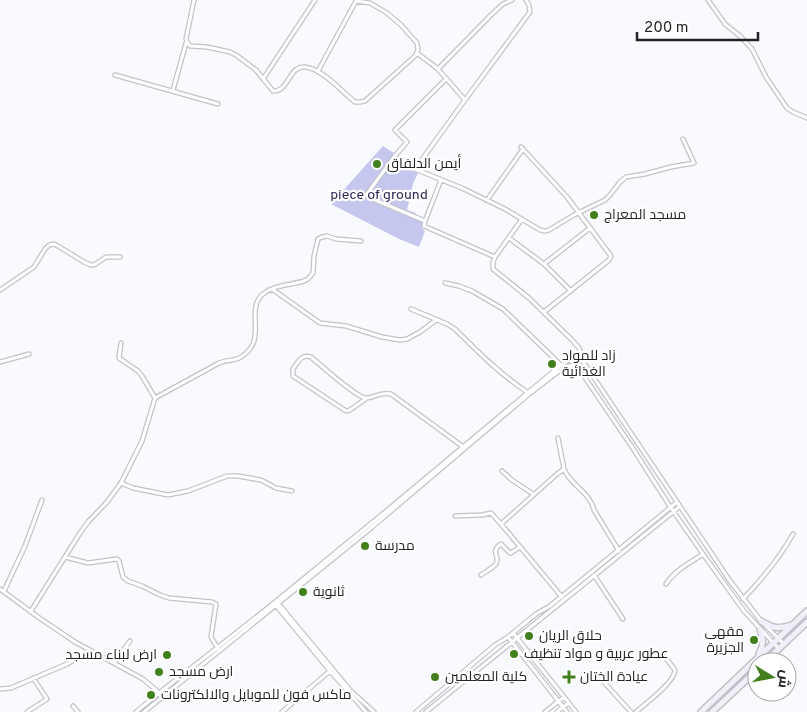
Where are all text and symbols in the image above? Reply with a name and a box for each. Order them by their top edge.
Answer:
scale bar [637,10,758,42]
text: 200 m [644,19,689,38]
place label: أيمن الدلفاق [387,154,461,173]
marker: أيمن الدلفاق [371,158,383,170]
park label: piece of ground [330,187,428,204]
place label: مسجد المعراج [604,207,686,224]
marker: مسجد المعراج [588,209,600,221]
place label: زاد للمواد الغذائية [562,348,616,381]
marker: زاد للمواد الغذائية [546,358,558,370]
place label: مدرسة [375,538,415,555]
marker: مدرسة [359,540,371,552]
place label: ثانوية [313,584,345,601]
marker: ثانوية [297,586,309,598]
place label: مقهي الجزيرة [704,624,744,657]
place label: حلاق الريان [539,628,602,645]
marker: حلاق الريان [523,630,535,642]
marker: مقهي الجزيرة [748,634,760,646]
place label: عطور عربية و مواد تنظيف [524,646,669,663]
place label: ارض لبناء مسجد [66,647,157,664]
marker: عطور عربية و مواد تنظيف [508,648,520,660]
marker: ارض لبناء مسجد [161,649,173,661]
north arrow [747,652,797,702]
place label: ارض مسجد [169,664,233,681]
marker: ارض مسجد [153,666,165,678]
place label: كلية المعلمين [445,669,527,686]
place label: عيادة الختان [580,669,648,686]
text: ش [773,669,794,690]
marker: عيادة الختان [562,670,576,684]
marker: كلية المعلمين [429,671,441,683]
place label: ماكس فون للموبايل والالكترونات [161,687,352,704]
marker: ماكس فون للموبايل والالكترونات [145,689,157,701]

